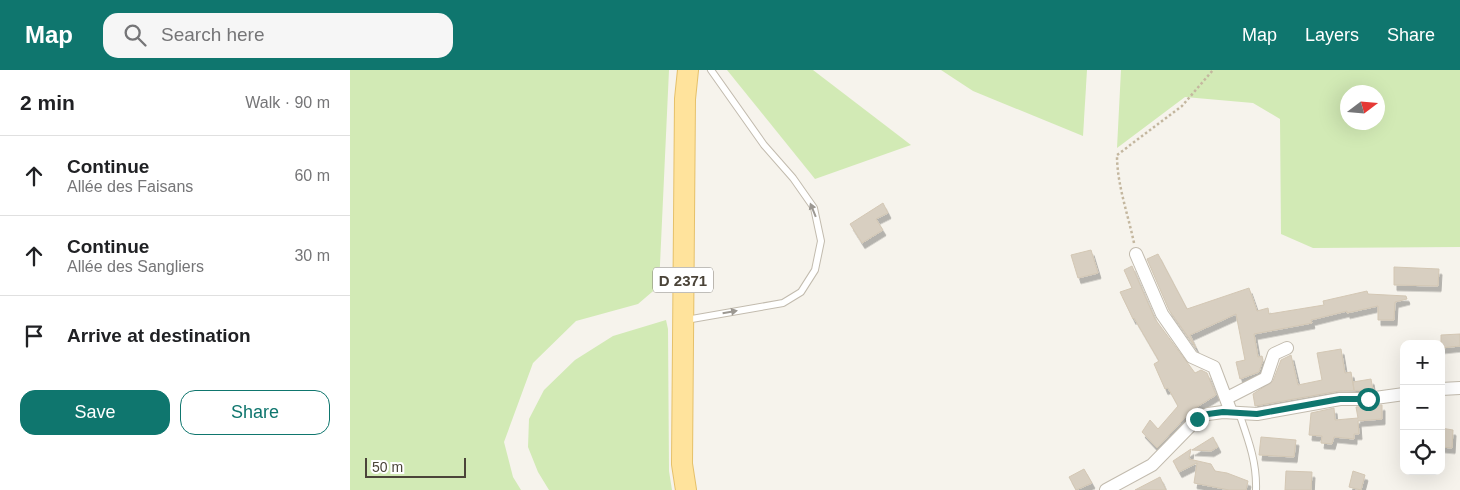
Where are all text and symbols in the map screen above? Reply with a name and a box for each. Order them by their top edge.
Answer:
search box [103,13,453,58]
text: Map [25,21,73,48]
icon: search [121,21,149,49]
text: Search here [161,24,265,45]
text: Map [1242,25,1277,45]
text: Layers [1305,25,1359,45]
text: Share [1387,25,1435,45]
north arrow [1340,85,1385,130]
text: 2 min [20,91,75,114]
text: Walk · 90 m [245,94,330,111]
text: Continue [67,156,149,177]
icon: ahead [20,162,48,190]
text: 60 m [294,167,330,184]
text: Allée des Faisans [67,178,193,195]
one-way arrow [809,202,817,217]
text: Continue [67,236,149,257]
icon: ahead [20,242,48,270]
text: 30 m [294,247,330,264]
text: Allée des Sangliers [67,258,204,275]
road number: D 2371 [653,268,713,292]
one-way arrow [722,307,738,315]
icon: arrive [20,322,48,350]
text: Arrive at destination [67,325,251,346]
map controls [1400,340,1445,475]
button: + [1400,340,1445,385]
button: − [1400,385,1445,430]
route start [1357,388,1380,411]
button: Save [20,390,170,435]
button: Share [180,390,330,435]
route end [1186,408,1209,431]
button: locate [1400,430,1445,475]
scale bar [365,455,466,478]
text: 50 m [372,459,403,475]

